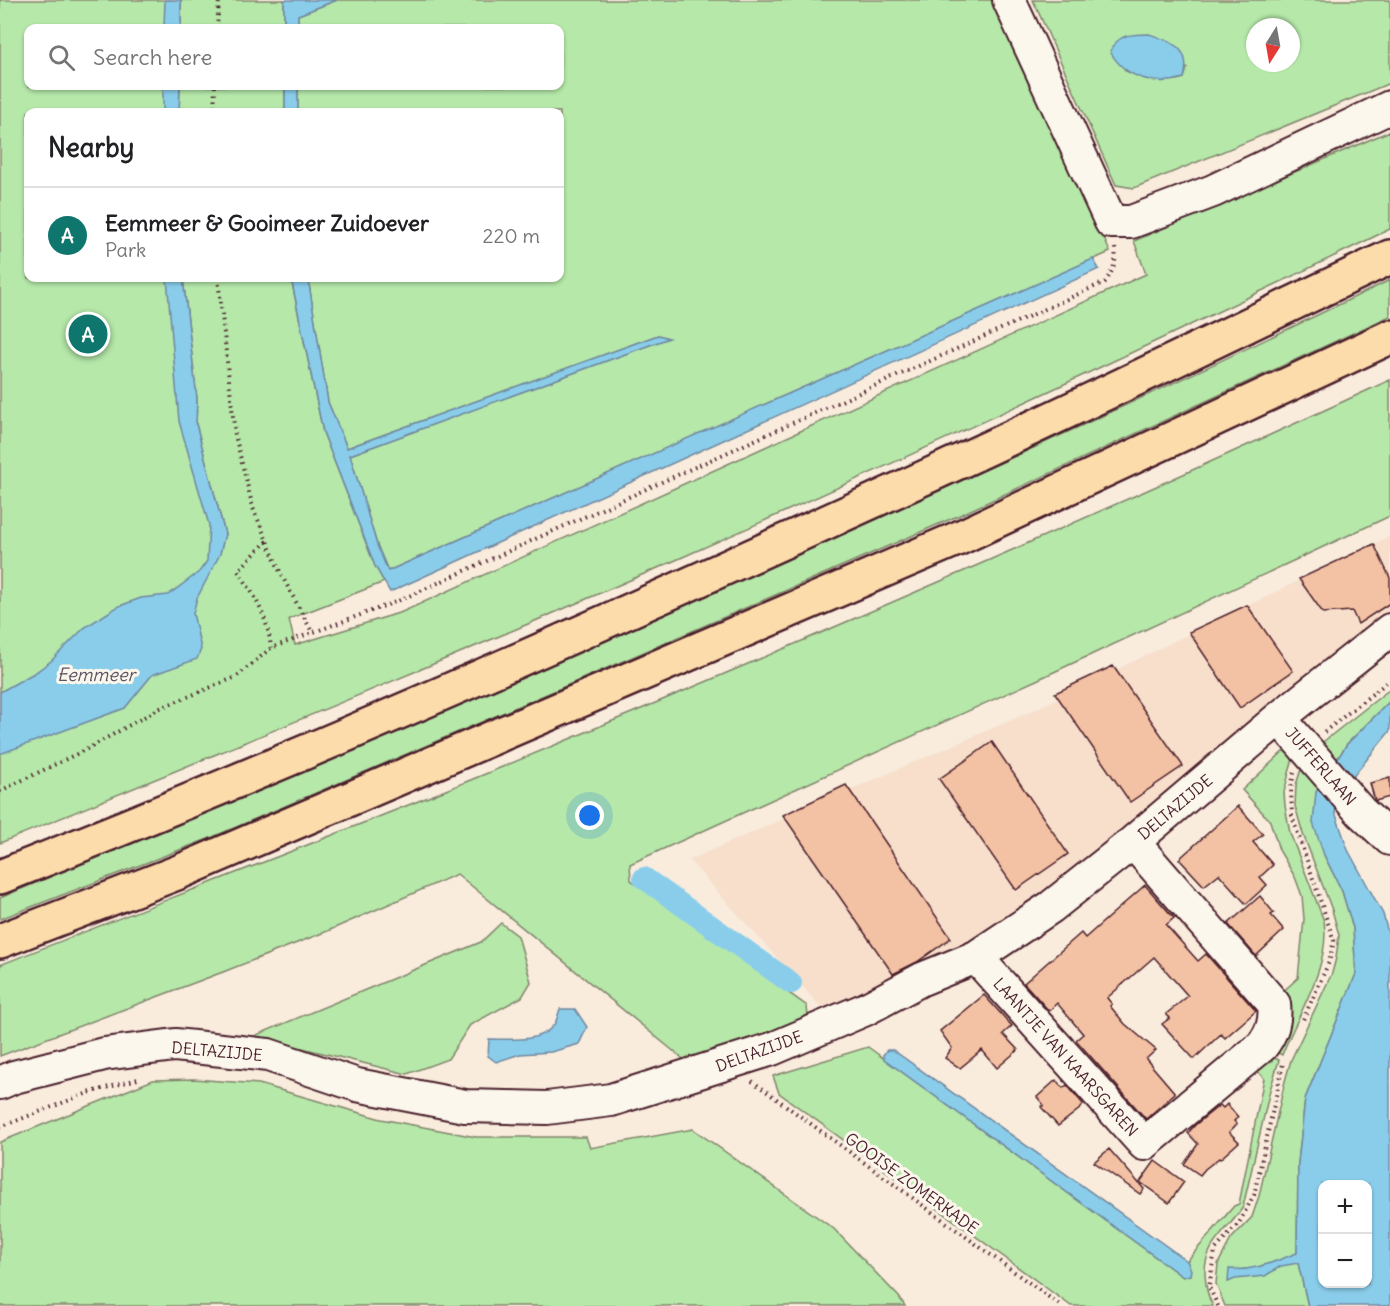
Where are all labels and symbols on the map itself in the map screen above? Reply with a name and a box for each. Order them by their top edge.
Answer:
north arrow [1246,18,1300,72]
pin: A [68,312,107,356]
water label: Eemmeer [57,663,138,686]
street label: JUFFERLAAN [1282,723,1360,809]
street label: DELTAZIJDE [1134,770,1216,844]
your location [575,801,604,830]
street label: LAANTJE VAN KAARSGAREN [989,973,1143,1141]
street label: DELTAZIJDE [713,1026,805,1076]
street label: DELTAZIJDE [171,1037,263,1065]
street label: GOOISE ZOMERKADE [841,1128,983,1238]

